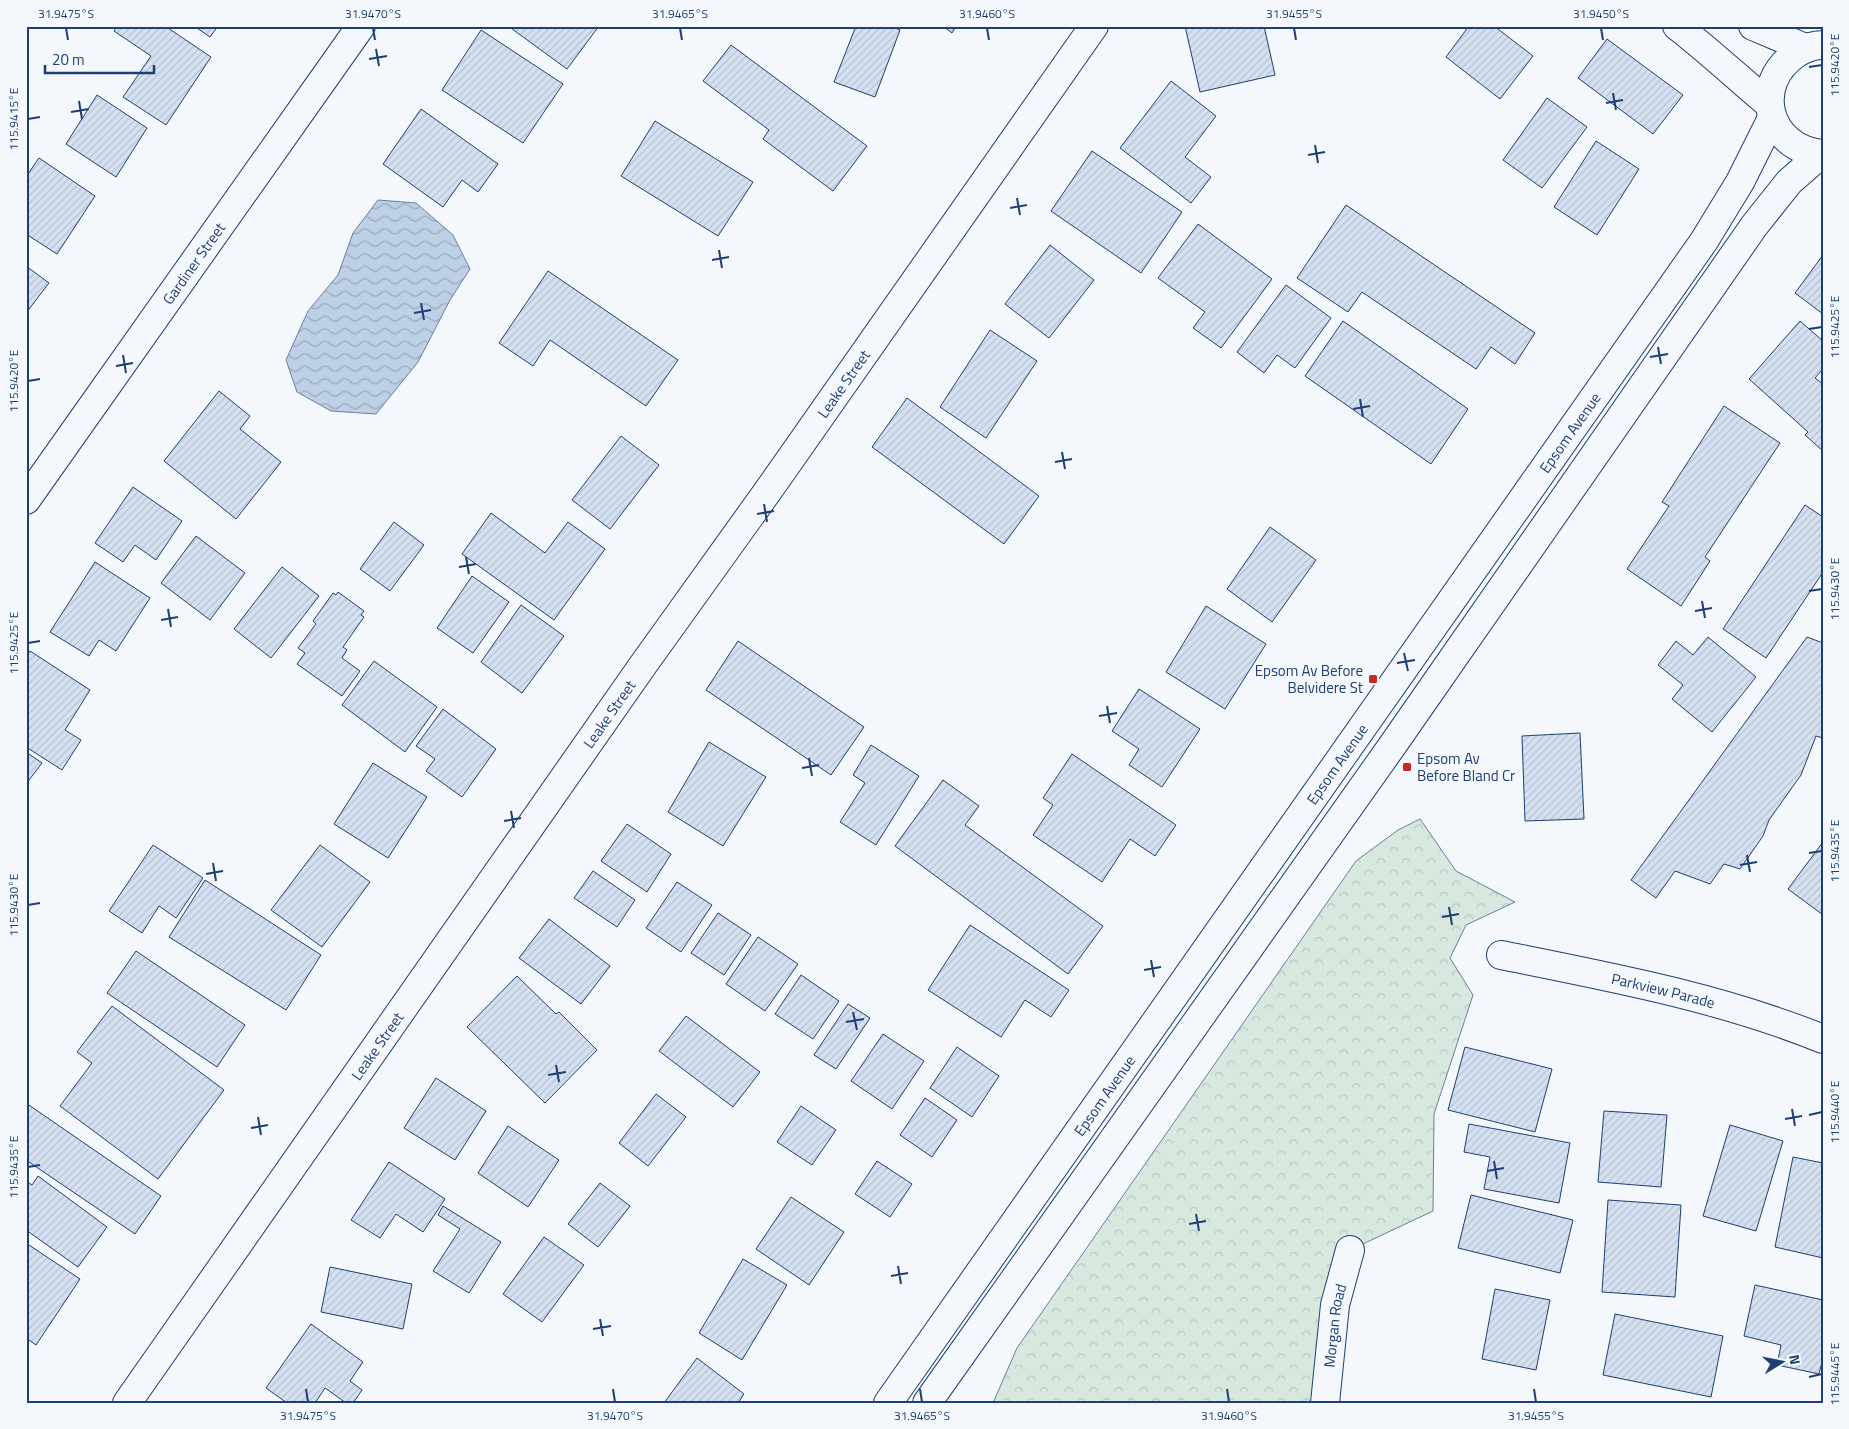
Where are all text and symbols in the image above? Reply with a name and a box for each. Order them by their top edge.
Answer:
text: 31.9475°S [38,4,94,23]
text: 31.9470°S [345,4,401,23]
text: 31.9465°S [652,4,708,23]
text: 31.9460°S [959,4,1015,23]
text: 31.9455°S [1266,4,1322,23]
text: 31.9450°S [1573,4,1629,23]
text: 115.9420°E [1825,33,1844,97]
scale bar [45,42,154,74]
text: 20 m [52,48,85,71]
text: 115.9415°E [4,87,23,151]
street label: Gardiner Street [156,217,231,309]
text: 115.9425°E [1825,295,1844,359]
street label: Leake Street [811,344,876,422]
text: 115.9420°E [4,349,23,413]
street label: Epsom Avenue [1533,387,1606,477]
text: 115.9430°E [1825,557,1844,621]
text: 115.9425°E [4,611,23,675]
place label: Epsom Av Before Belvidere St [1255,659,1364,699]
marker: Epsom Av Before Belvidere St [1367,673,1379,685]
street label: Leake Street [577,674,641,753]
street label: Epsom Avenue [1300,719,1373,809]
place label: Epsom Av Before Bland Cr [1417,747,1515,787]
marker: Epsom Av Before Bland Cr [1401,761,1413,773]
text: 115.9435°E [1825,819,1844,883]
text: 115.9430°E [4,873,23,937]
street label: Parkview Parade [1609,966,1718,1014]
street label: Leake Street [345,1006,409,1085]
street label: Epsom Avenue [1068,1050,1140,1140]
text: 115.9440°E [1825,1080,1844,1144]
text: 115.9435°E [4,1135,23,1199]
street label: Morgan Road [1317,1281,1352,1369]
north arrow [1756,1336,1806,1386]
text: 115.9445°E [1825,1342,1844,1406]
text: N [1784,1353,1806,1366]
text: 31.9475°S [280,1406,336,1425]
text: 31.9470°S [587,1406,643,1425]
text: 31.9465°S [894,1406,950,1425]
text: 31.9460°S [1201,1406,1257,1425]
text: 31.9455°S [1508,1406,1564,1425]

